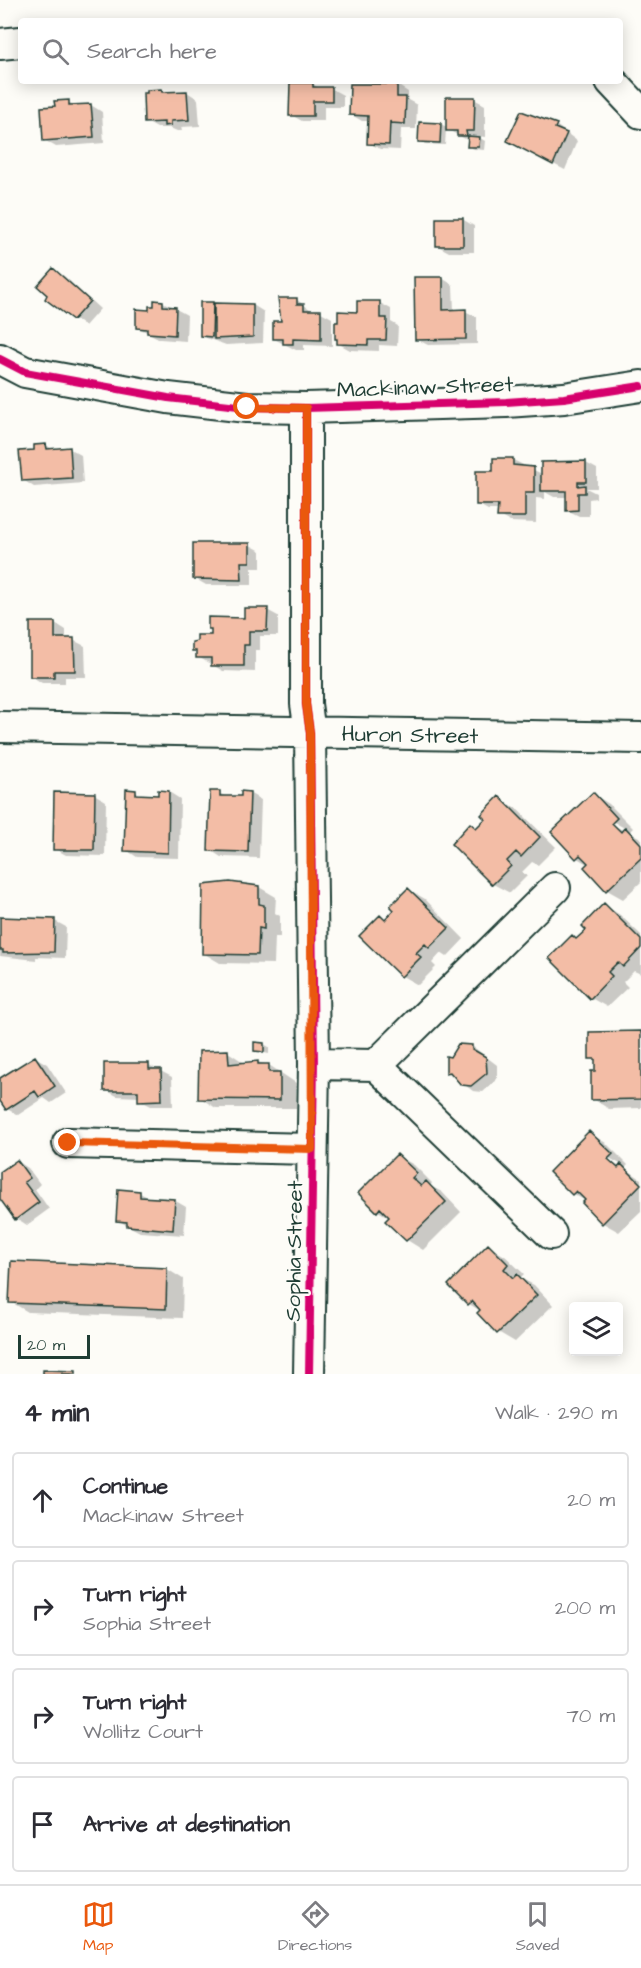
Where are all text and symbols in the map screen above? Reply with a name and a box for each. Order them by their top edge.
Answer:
search box [18,18,623,84]
icon: search [39,35,72,68]
text: Search here [87,36,217,67]
street label: Mackinaw Street [336,369,514,406]
route start [233,393,259,419]
street label: Huron Street [341,719,479,752]
route end [54,1129,80,1155]
street label: Sophia Street [278,1180,311,1322]
map controls [569,1302,623,1356]
button: layers [569,1302,623,1356]
scale bar [18,1332,90,1360]
text: 20 m [27,1334,65,1356]
text: 4 min [24,1395,89,1431]
text: Walk · 290 m [495,1399,617,1427]
text: Continue [83,1471,168,1502]
icon: ahead [26,1484,59,1517]
text: 20 m [567,1486,615,1514]
text: Mackinaw Street [83,1502,244,1530]
text: Turn right [83,1579,186,1610]
icon: right [26,1592,59,1625]
text: 200 m [555,1594,615,1622]
text: Sophia Street [83,1610,211,1638]
text: Turn right [83,1687,186,1718]
icon: right [26,1700,59,1733]
text: 70 m [567,1702,615,1730]
text: Wollitz Court [83,1718,203,1746]
icon: arrive [26,1808,59,1841]
text: Arrive at destination [83,1809,290,1840]
tab: Map [82,1898,115,1956]
tab: Directions [278,1898,352,1956]
tab: Saved [516,1898,559,1956]

